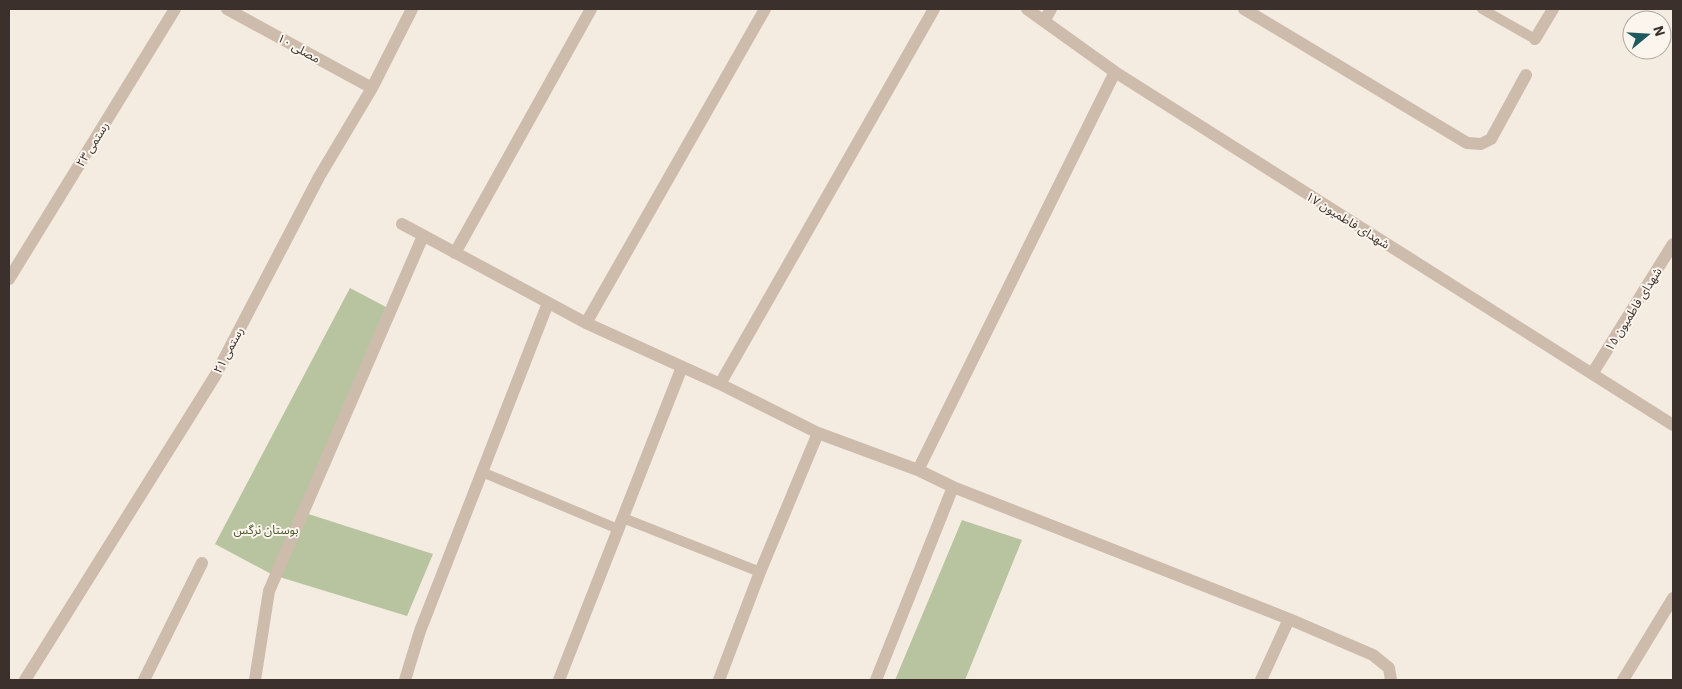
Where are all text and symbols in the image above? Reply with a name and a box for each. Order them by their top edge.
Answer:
north arrow [1622,10,1672,60]
text: N [1649,23,1669,39]
street label: مصلی ۱۰ [275,30,323,66]
street label: رستمی ۲۳ [72,119,112,169]
street label: شهدای فاطمیون ۱۷ [1303,188,1392,252]
street label: شهدای فاطمیون ۱۵ [1601,265,1665,354]
street label: رستمی ۲۱ [210,324,246,376]
park label: بوستان نرگس [234,522,299,537]

